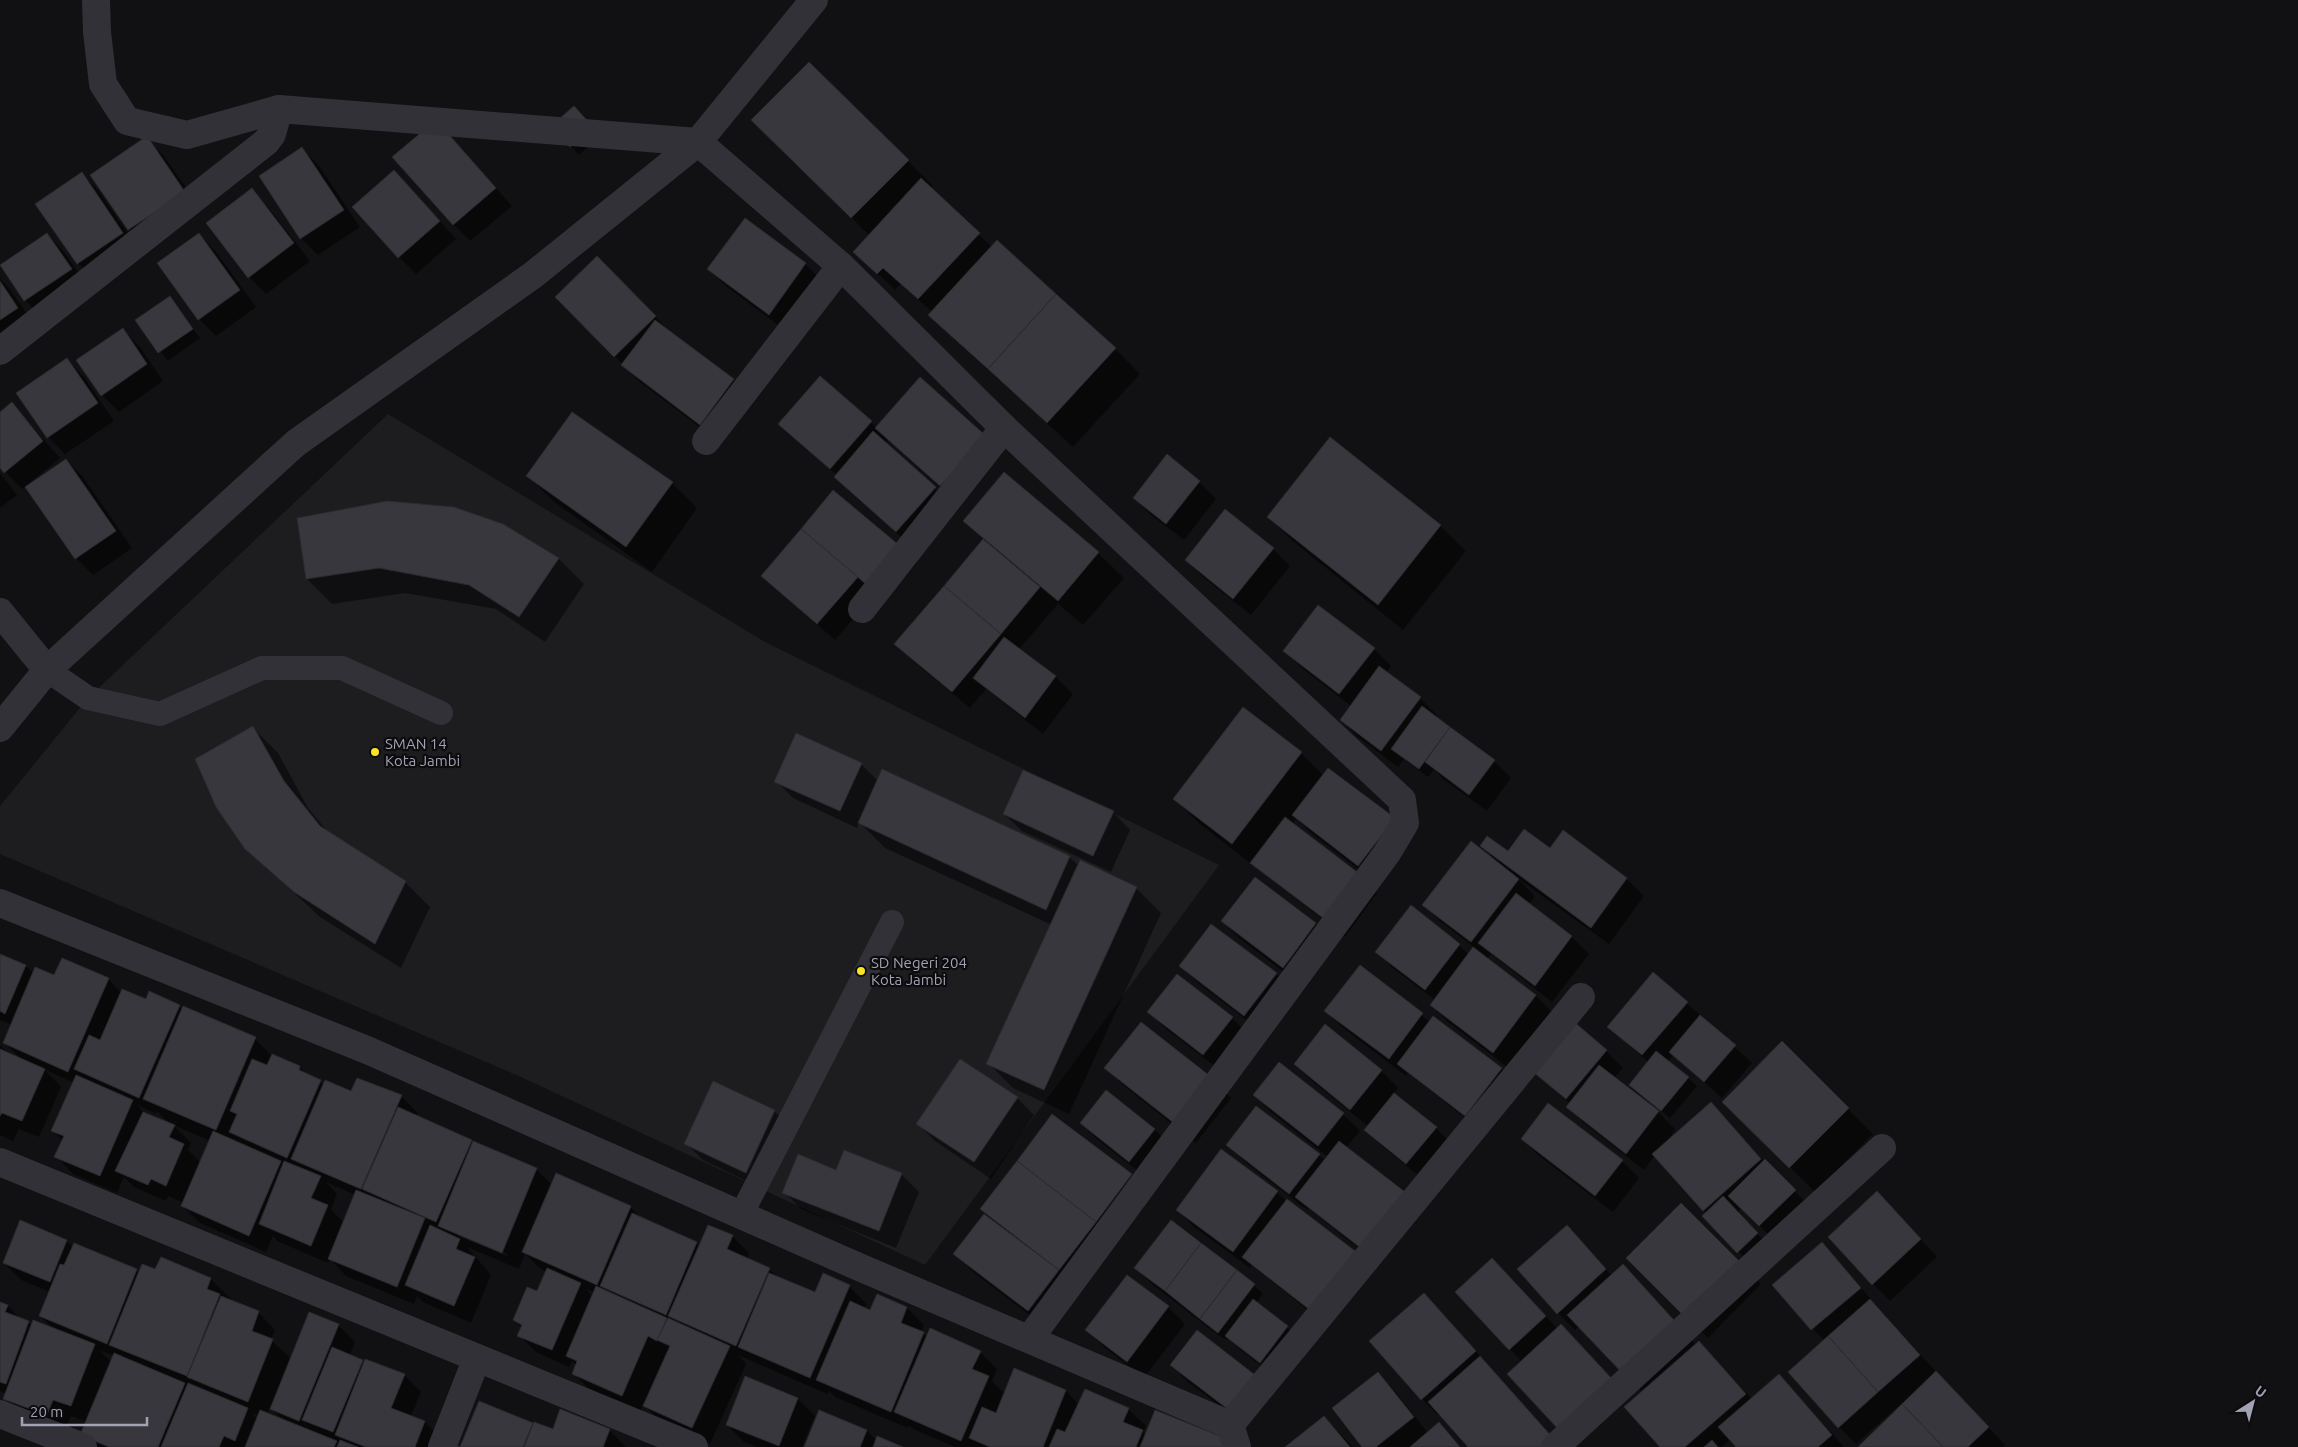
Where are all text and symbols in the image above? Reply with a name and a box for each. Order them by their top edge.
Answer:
place label: SMAN 14 Kota Jambi [385,735,460,769]
marker: SMAN 14 Kota Jambi [369,746,381,758]
place label: SD Negeri 204 Kota Jambi [871,954,967,988]
marker: SD Negeri 204 Kota Jambi [855,965,867,977]
north arrow [2228,1377,2278,1427]
text: U [2252,1382,2269,1401]
scale bar [22,1394,148,1426]
text: 20 m [30,1403,63,1420]

